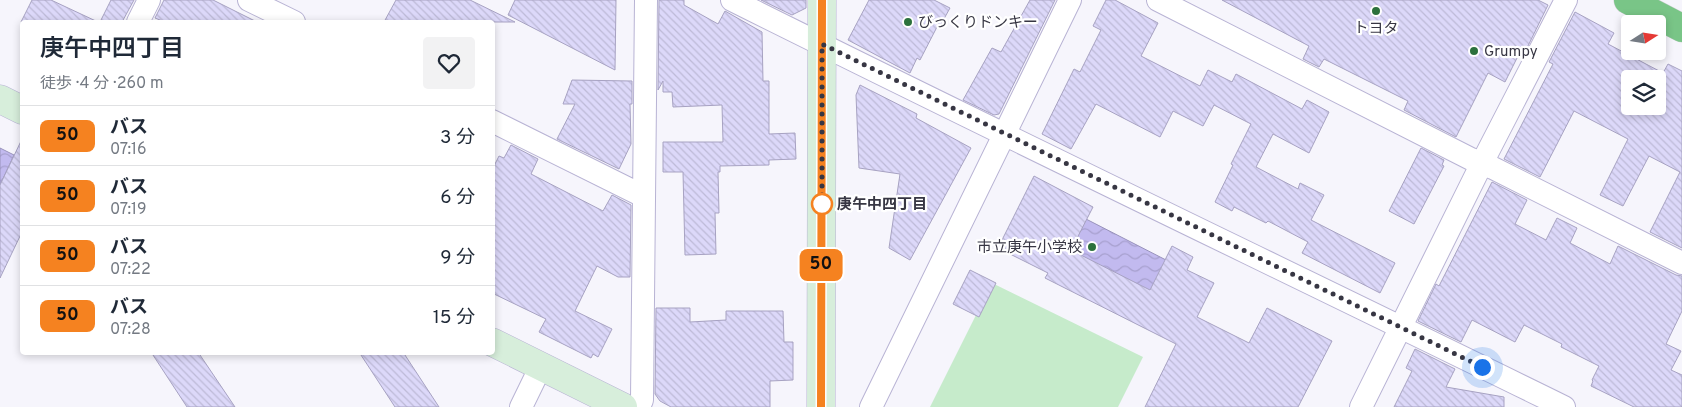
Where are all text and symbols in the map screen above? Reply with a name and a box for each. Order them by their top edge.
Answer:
marker: トヨタ [1370,5,1382,17]
place label: びっくりドンキー [918,14,1038,33]
north arrow [1621,15,1666,60]
map controls [1621,15,1666,115]
marker: びっくりドンキー [902,16,914,28]
place label: トヨタ [1353,20,1399,39]
text: 庚午中四丁目 [40,35,184,65]
button: heart [423,37,475,89]
place label: Grumpy [1484,43,1538,62]
marker: Grumpy [1468,45,1480,57]
button: layers [1621,70,1666,115]
text: 徒歩 · 4 分 · 260 m [40,74,164,94]
text: バス [110,116,148,140]
text: 50 [56,124,79,147]
text: 3 分 [440,126,475,150]
text: 07:16 [110,140,147,160]
text: バス [110,176,148,200]
text: 50 [56,184,79,207]
text: 6 分 [440,186,475,210]
marker: 庚午中四丁目 [811,193,833,215]
place label: 庚午中四丁目 [837,196,927,215]
text: 07:19 [110,200,147,220]
text: バス [110,236,148,260]
place label: 市立庚午小学校 [977,239,1082,258]
marker: 市立庚午小学校 [1086,241,1098,253]
text: 50 [56,244,79,267]
text: 9 分 [440,246,475,270]
line badge: 50 [798,249,844,281]
text: 50 [810,253,832,276]
text: 07:22 [110,260,151,280]
text: バス [110,296,148,320]
text: 50 [56,304,79,327]
text: 15 分 [433,306,475,330]
text: 07:28 [110,320,151,340]
your location [1470,355,1495,380]

